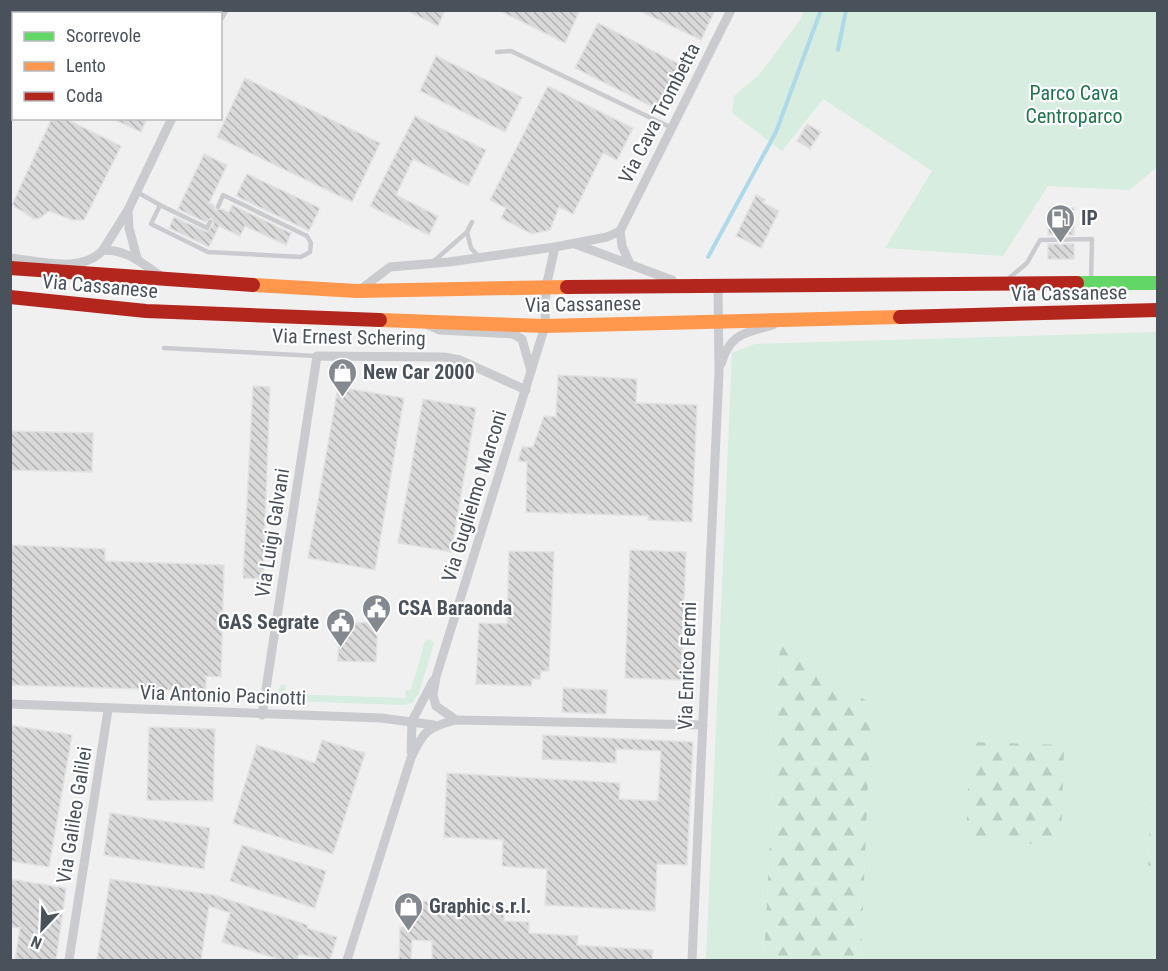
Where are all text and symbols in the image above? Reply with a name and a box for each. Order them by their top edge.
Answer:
legend [12,12,222,120]
text: Scorrevole [66,25,141,46]
street label: Via Cava Trombetta [613,39,705,187]
text: Lento [66,55,106,76]
park label: Parco Cava Centroparco [1026,81,1122,128]
text: Coda [66,85,103,106]
fuel station icon: IP [1044,202,1076,244]
place label: IP [1081,206,1098,230]
street label: Via Cassanese [41,269,159,303]
street label: Via Cassanese [1011,280,1127,306]
street label: Via Cassanese [525,291,641,317]
street label: Via Ernest Schering [272,324,426,350]
shop icon: New Car 2000 [326,356,358,398]
place label: New Car 2000 [363,360,475,384]
street label: Via Guglielmo Marconi [436,407,512,585]
street label: Via Luigi Galvani [250,467,294,599]
public building icon: CSA Baraonda [361,592,393,634]
place label: CSA Baraonda [398,596,512,620]
street label: Via Enrico Fermi [673,601,701,731]
public building icon: GAS Segrate [324,606,356,648]
place label: GAS Segrate [218,610,319,634]
street label: Via Antonio Pacinotti [139,680,307,710]
street label: Via Galileo Galilei [51,745,97,885]
shop icon: Graphic s.r.l. [392,890,424,932]
place label: Graphic s.r.l. [429,894,532,918]
north arrow [12,899,72,959]
text: N [28,932,45,953]

